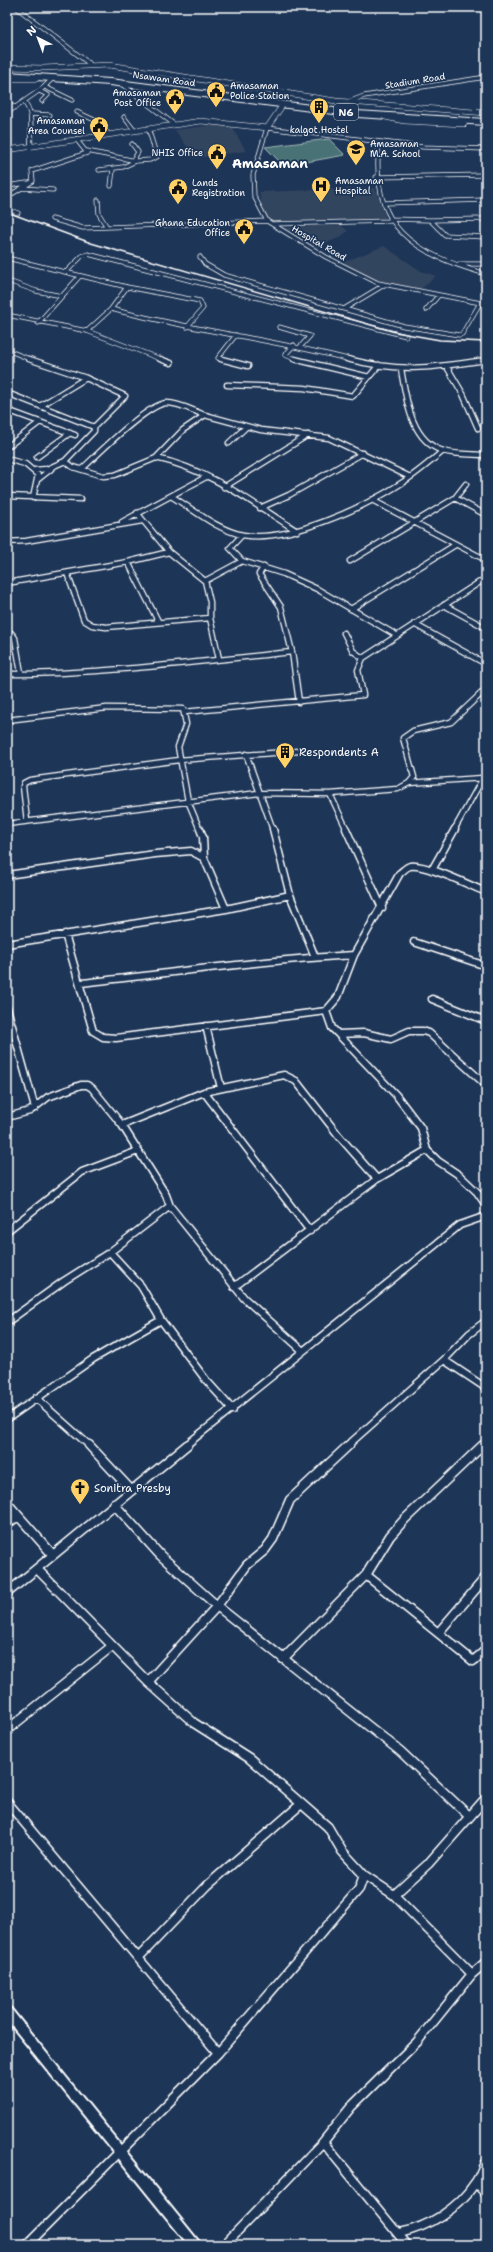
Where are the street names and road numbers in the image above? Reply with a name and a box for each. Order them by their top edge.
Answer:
street label: Nsawam Road [132,69,196,89]
street label: Stadium Road [384,70,446,92]
road number: N6 [334,104,358,120]
street label: Hospital Road [289,222,349,264]

